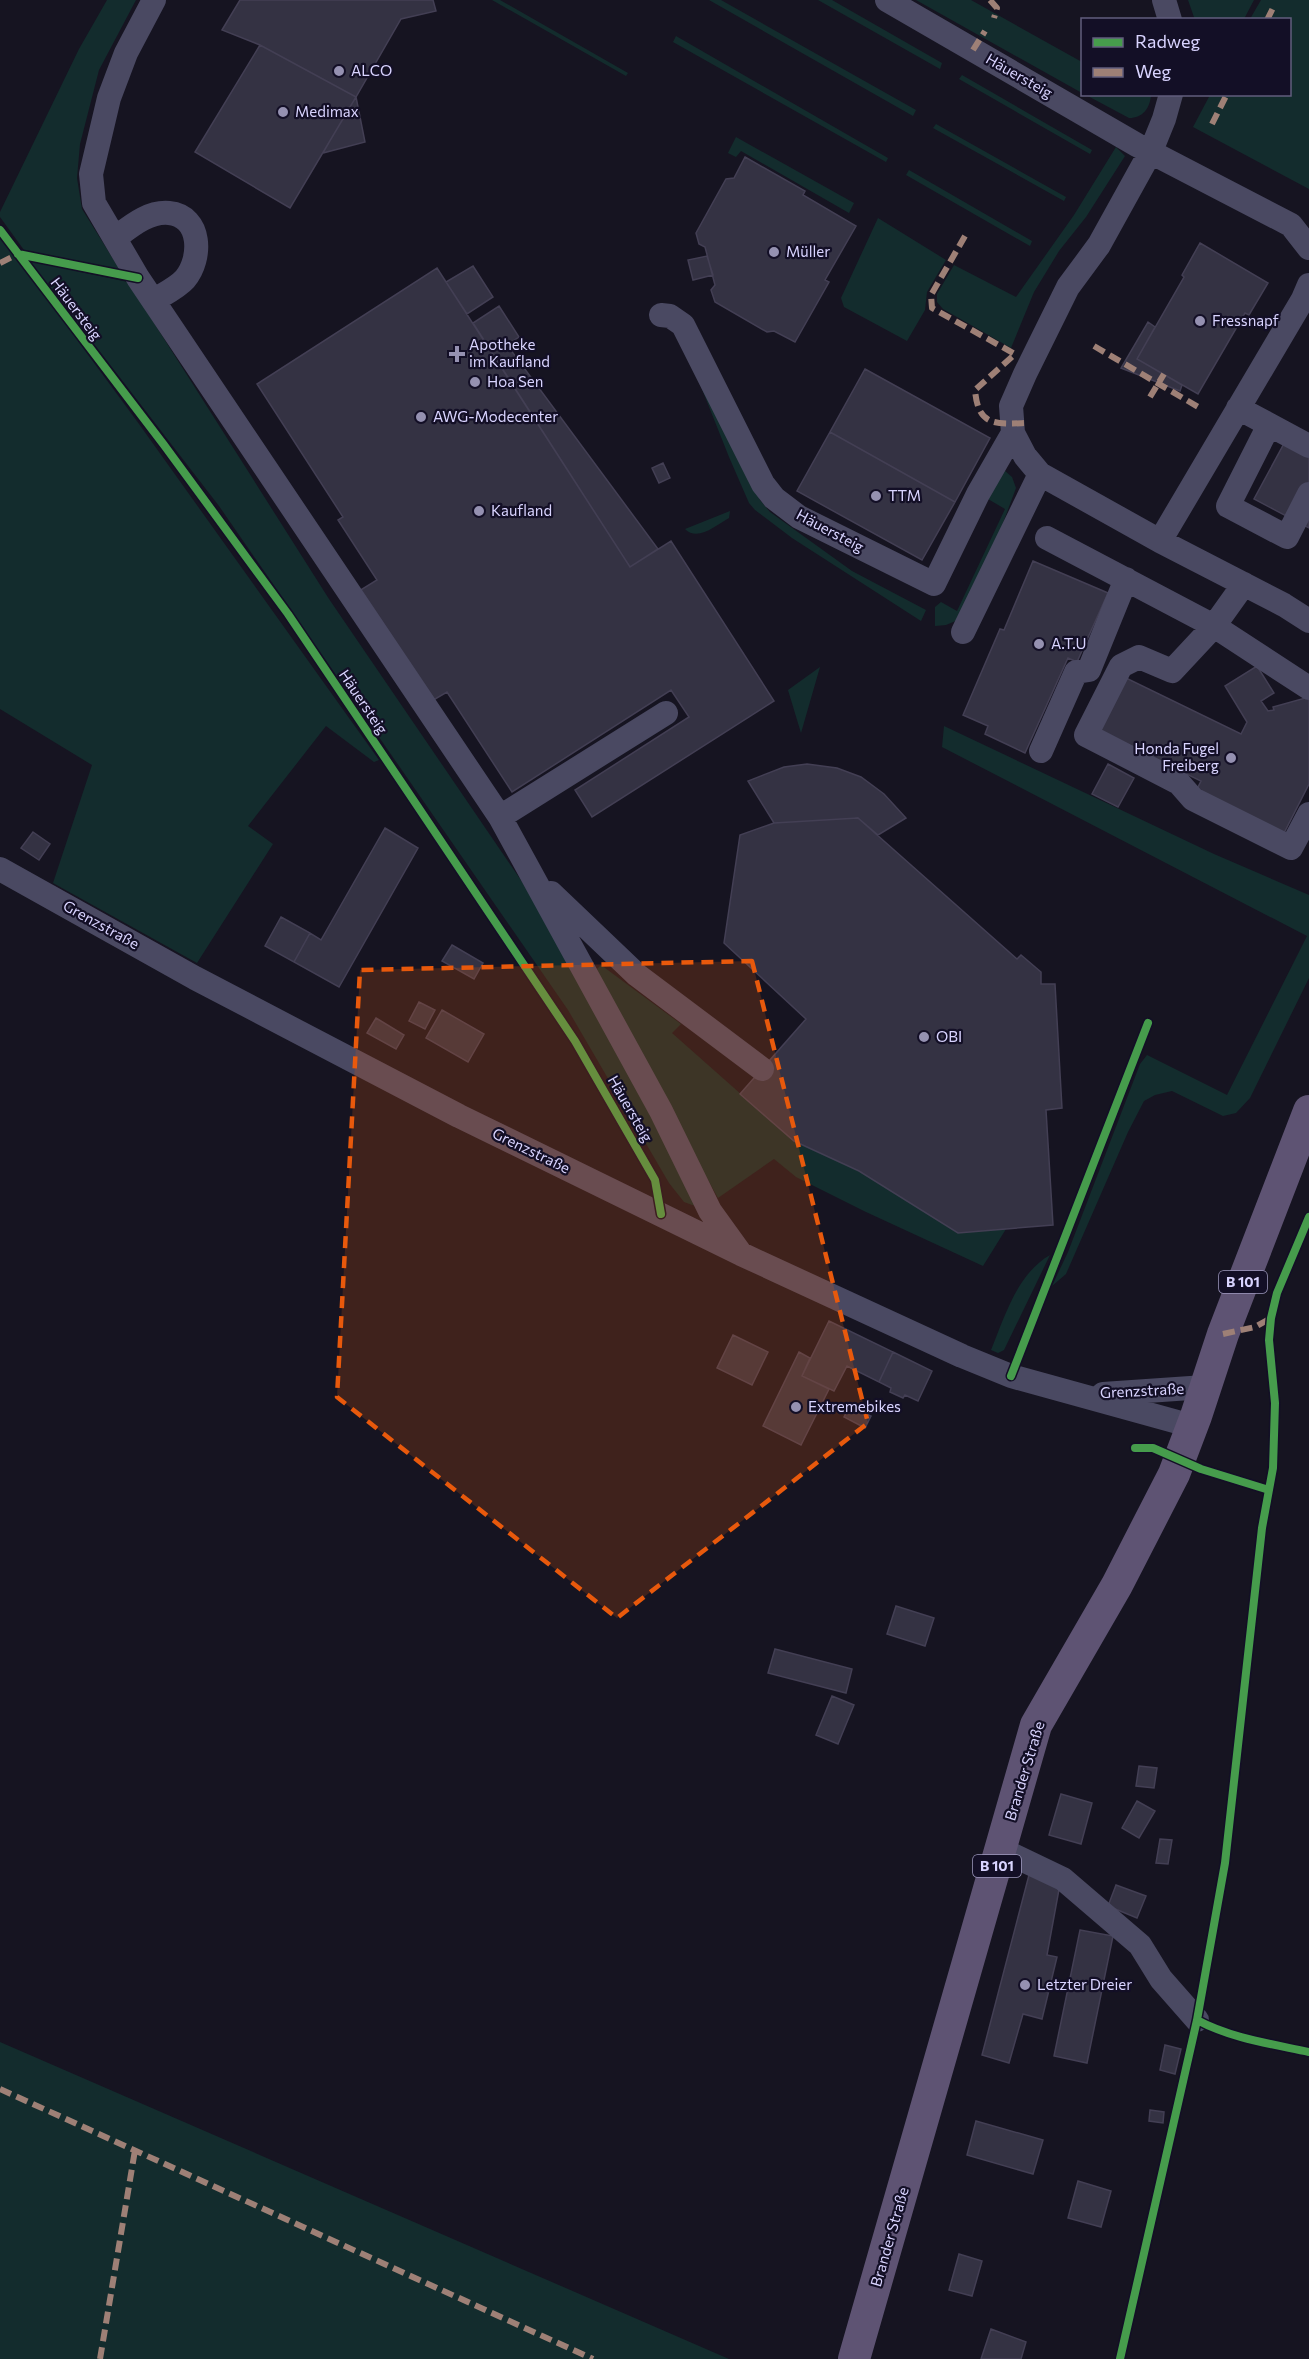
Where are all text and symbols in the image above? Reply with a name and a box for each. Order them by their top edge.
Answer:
legend [1081,18,1291,96]
text: Radweg [1135,30,1200,52]
street label: Häuersteig [983,49,1056,101]
text: Weg [1135,60,1172,82]
place label: ALCO [351,61,392,79]
marker: ALCO [332,64,346,78]
place label: Medimax [295,102,359,120]
marker: Medimax [276,105,290,119]
place label: Müller [786,242,830,260]
marker: Müller [767,245,781,259]
street label: Häuersteig [47,274,106,343]
place label: Fressnapf [1212,311,1279,329]
marker: Fressnapf [1193,314,1207,328]
place label: Apotheke im Kaufland [469,335,550,370]
marker: Apotheke im Kaufland [450,347,464,361]
place label: Hoa Sen [487,372,543,390]
marker: Hoa Sen [468,375,482,389]
place label: AWG-Modecenter [433,407,558,425]
marker: AWG-Modecenter [414,410,428,424]
place label: TTM [888,486,921,504]
marker: TTM [869,489,883,503]
place label: Kaufland [491,501,552,519]
marker: Kaufland [472,504,486,518]
street label: Häuersteig [794,505,867,555]
place label: A.T.U [1051,634,1087,652]
marker: A.T.U [1032,637,1046,651]
street label: Häuersteig [336,666,392,737]
place label: Honda Fugel Freiberg [1134,739,1219,774]
marker: Honda Fugel Freiberg [1224,751,1238,765]
street label: Grenzstraße [60,896,143,952]
place label: OBI [936,1027,962,1045]
marker: OBI [917,1030,931,1044]
street label: Häuersteig [605,1072,657,1145]
street label: Grenzstraße [490,1124,573,1177]
road number: B 101 [1219,1271,1267,1293]
street label: Grenzstraße [1099,1379,1185,1401]
place label: Extremebikes [808,1397,901,1415]
marker: Extremebikes [789,1400,803,1414]
street label: Brander Straße [1000,1719,1048,1823]
road number: B 101 [973,1855,1021,1877]
place label: Letzter Dreier [1037,1975,1132,1993]
marker: Letzter Dreier [1018,1978,1032,1992]
street label: Brander Straße [866,2185,912,2289]

